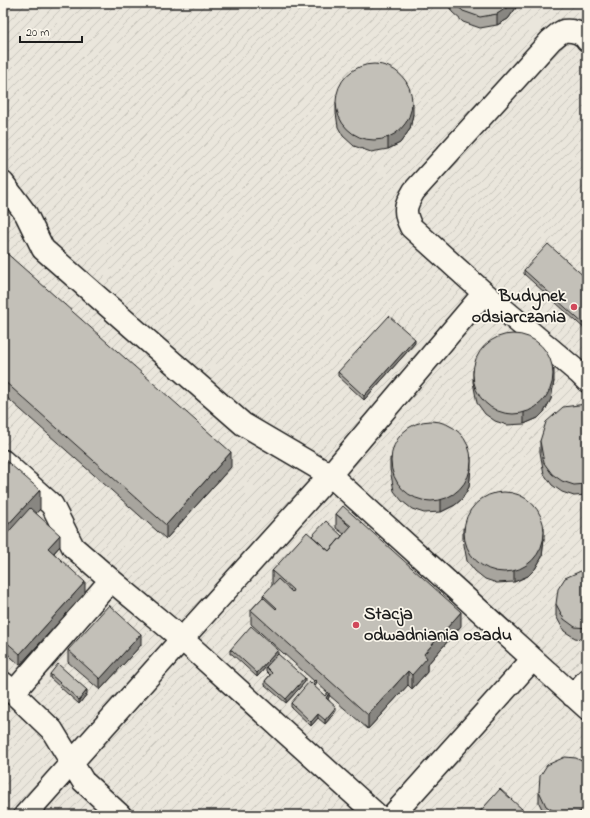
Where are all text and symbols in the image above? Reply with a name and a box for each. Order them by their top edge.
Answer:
scale bar [20,18,82,44]
text: 20 m [26,24,49,42]
place label: Budynek odsiarczania [472,284,567,331]
marker: Budynek odsiarczania [569,302,579,312]
place label: Stacja odwadniania osadu [364,602,512,649]
marker: Stacja odwadniania osadu [351,620,361,630]

